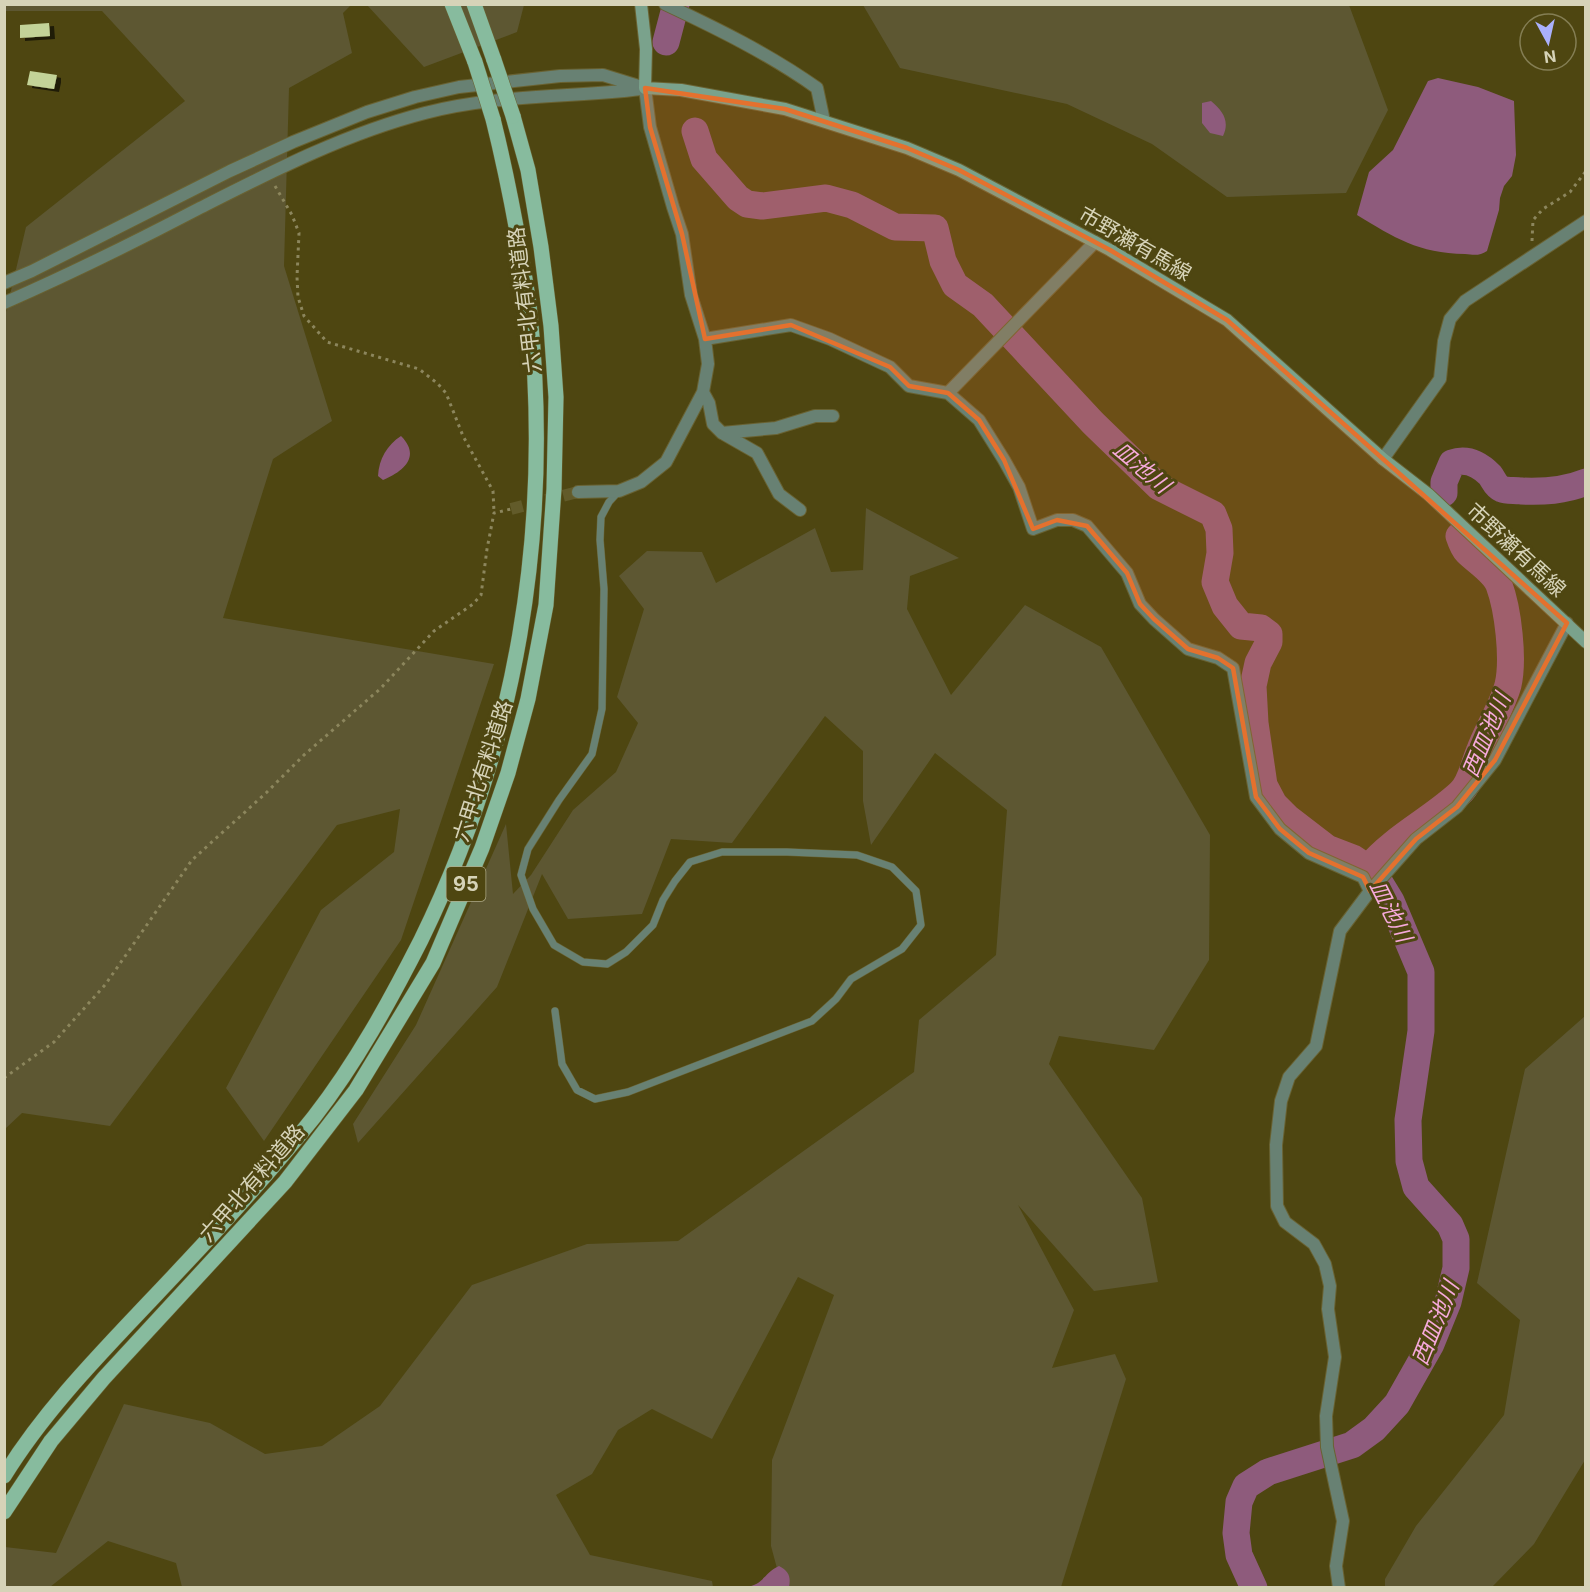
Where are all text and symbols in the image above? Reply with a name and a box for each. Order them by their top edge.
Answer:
north arrow [1518,12,1578,72]
text: N [1543,46,1558,68]
street label: 市野瀬有馬線 [1074,201,1196,286]
street label: 六甲北有料道路 [503,226,546,375]
water label: 皿池川 [1108,436,1177,499]
street label: 市野瀬有馬線 [1462,498,1571,602]
water label: 西皿池川 [1457,688,1516,781]
street label: 六甲北有料道路 [448,697,517,845]
road number: 95 [446,867,486,901]
water label: 皿池川 [1364,876,1418,948]
street label: 六甲北有料道路 [194,1119,309,1246]
water label: 西皿池川 [1406,1275,1464,1369]

